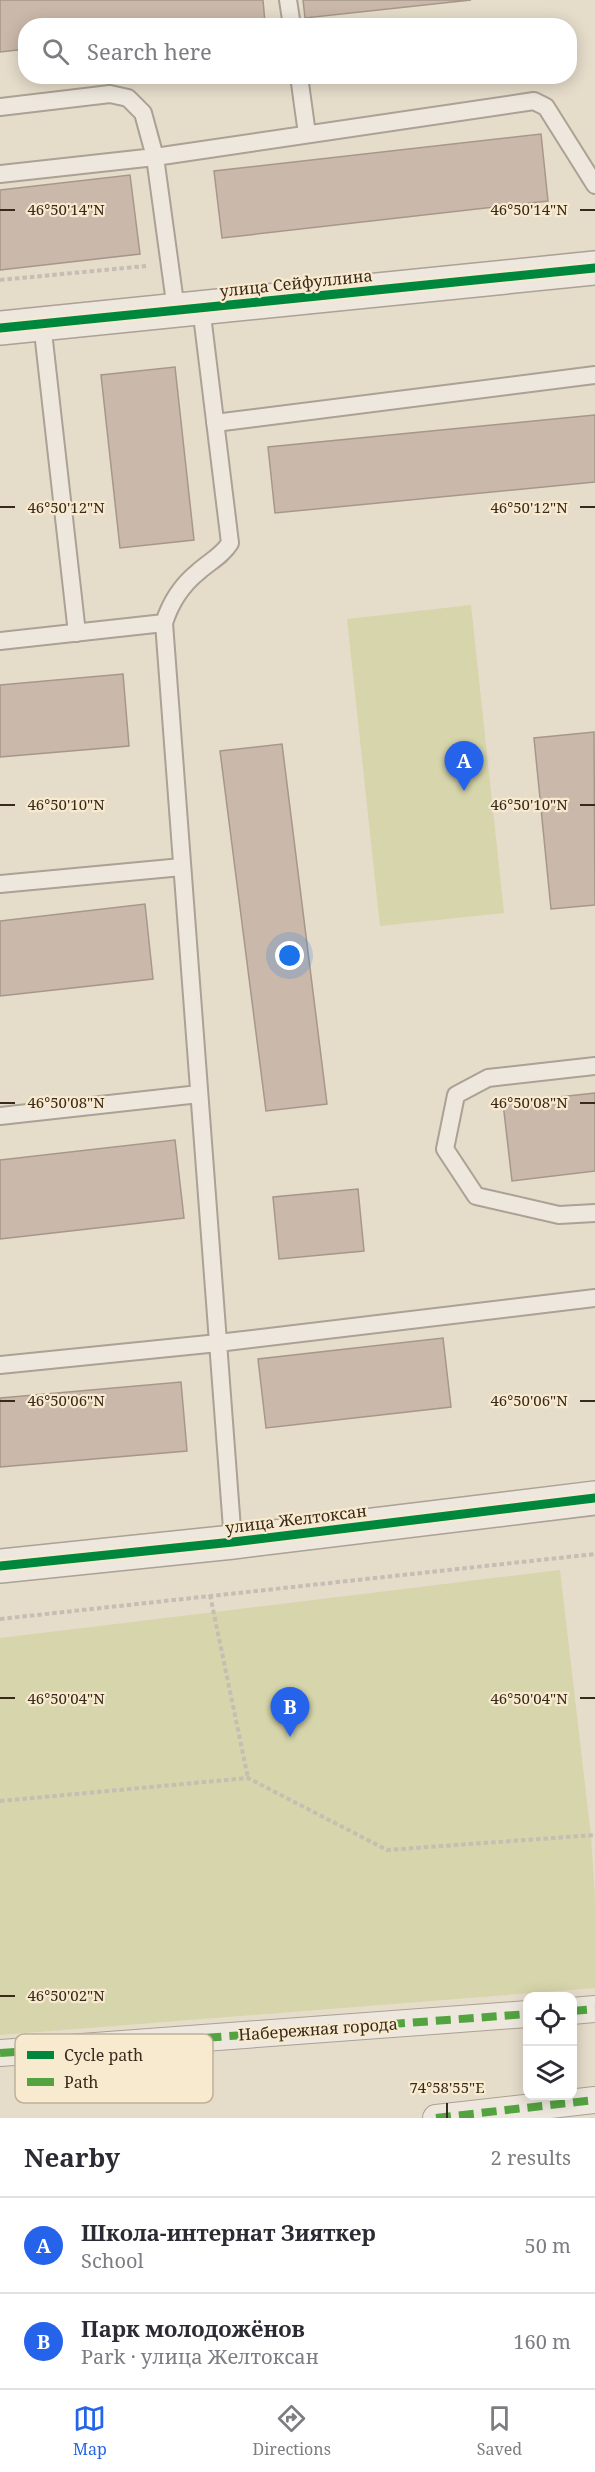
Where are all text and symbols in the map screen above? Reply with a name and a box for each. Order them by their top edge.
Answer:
search box [18,18,577,84]
icon: search [39,35,72,68]
text: Search here [87,36,212,66]
text: 46°50'14"N [27,199,105,219]
text: 46°50'14"N [490,199,568,219]
street label: улица Сейфуллина [218,264,374,302]
text: 46°50'12"N [27,497,105,517]
text: 46°50'12"N [490,497,568,517]
pin: A [444,742,484,791]
text: 46°50'10"N [27,794,105,814]
text: 46°50'10"N [490,794,568,814]
your location [275,941,304,970]
text: 46°50'08"N [27,1092,105,1112]
text: 46°50'08"N [490,1092,568,1112]
text: 46°50'06"N [27,1390,105,1410]
text: 46°50'06"N [490,1390,568,1410]
street label: улица Желтоксан [224,1499,368,1539]
text: 46°50'04"N [27,1688,105,1708]
pin: B [270,1688,310,1737]
text: 46°50'04"N [490,1688,568,1708]
text: 46°50'02"N [27,1985,105,2005]
map controls [523,1992,577,2100]
button: locate [523,1992,577,2046]
street label: Набережная города [238,2012,398,2046]
legend [15,2034,213,2103]
text: Cycle path [64,2044,143,2066]
button: layers [523,2046,577,2100]
text: Path [64,2071,98,2093]
text: 74°58'55"E [409,2077,485,2097]
text: Nearby [24,2139,120,2175]
text: 2 results [491,2144,571,2171]
text: Школа-интернат Зияткер [81,2217,376,2247]
text: A [36,2232,51,2259]
text: 50 m [525,2232,571,2259]
text: School [81,2247,144,2274]
text: Парк молодожёнов [81,2313,305,2343]
text: B [37,2328,50,2355]
text: 160 m [513,2328,571,2355]
text: Park · улица Желтоксан [81,2343,319,2370]
tab: Map [73,2402,107,2460]
tab: Directions [253,2402,331,2460]
tab: Saved [477,2402,522,2460]

